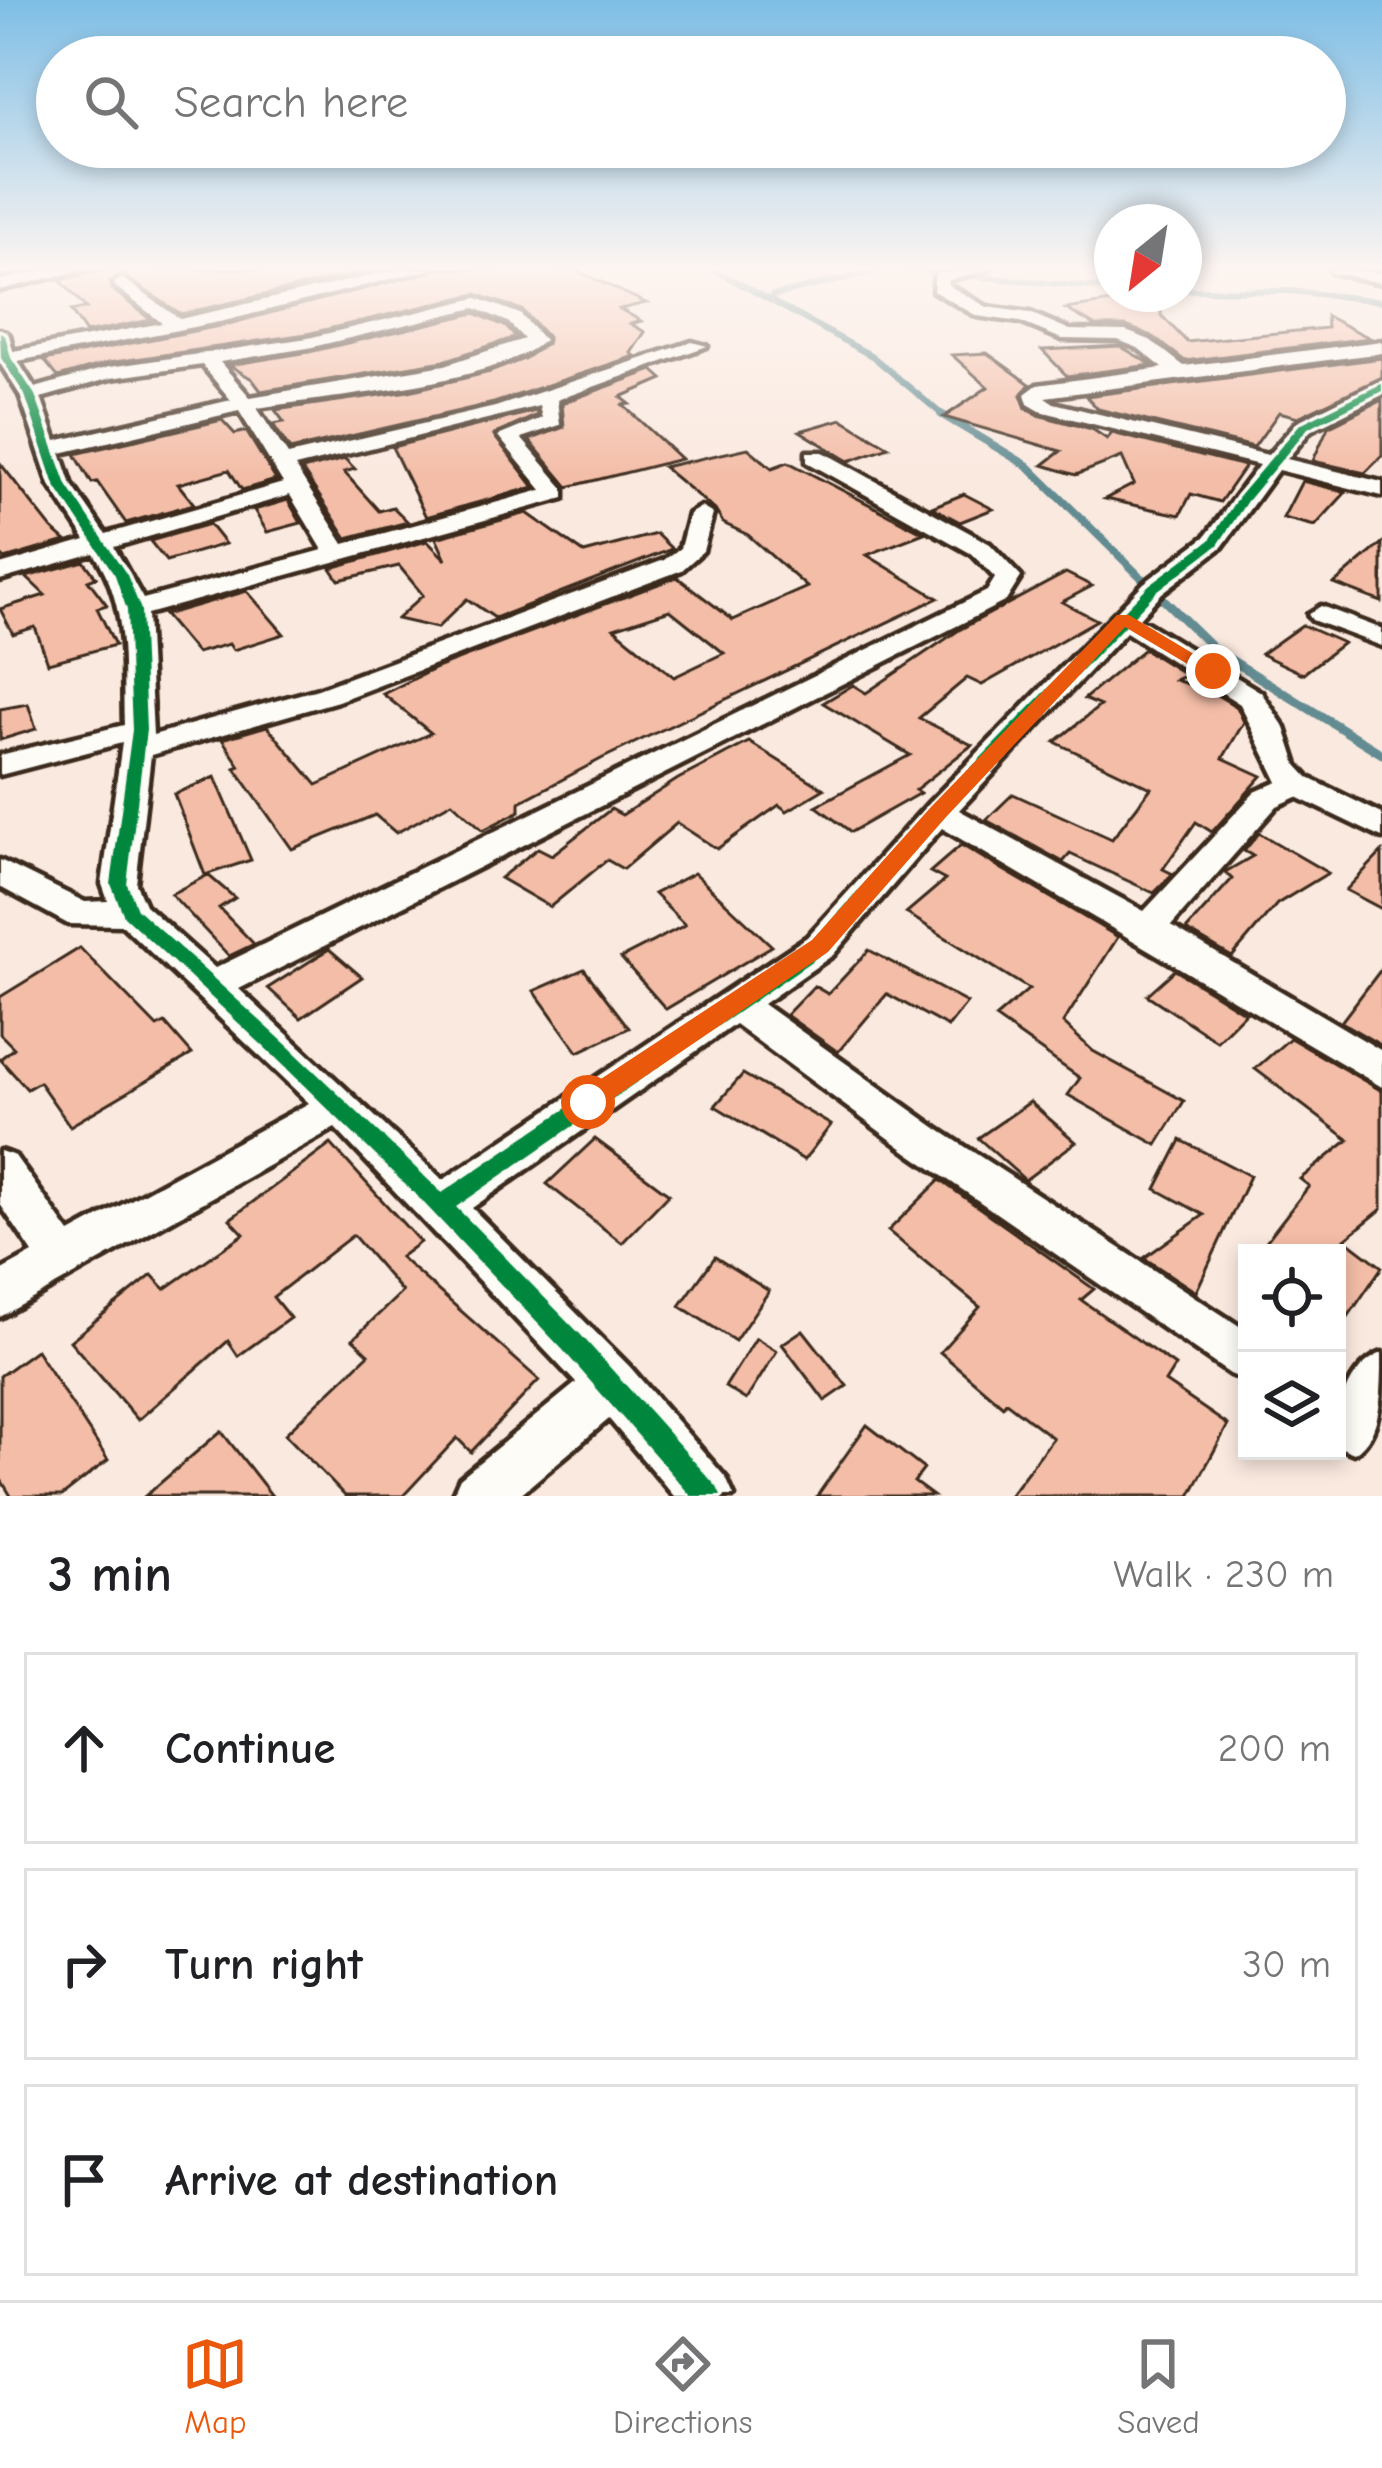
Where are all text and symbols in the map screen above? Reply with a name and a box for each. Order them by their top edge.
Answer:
search box [36,36,1346,168]
icon: search [78,69,144,135]
text: Search here [174,76,408,128]
north arrow [1094,204,1202,312]
route end [1186,644,1240,698]
route start [561,1075,615,1129]
map controls [1238,1244,1346,1460]
button: locate [1238,1244,1346,1352]
button: layers [1238,1352,1346,1460]
text: 3 min [48,1545,172,1604]
text: Walk · 230 m [1113,1552,1334,1597]
icon: ahead [51,1715,117,1781]
text: Continue [165,1722,335,1774]
text: 200 m [1218,1726,1331,1771]
icon: right [51,1931,117,1997]
text: Turn right [165,1938,363,1990]
text: 30 m [1242,1942,1331,1987]
icon: arrive [51,2147,117,2213]
text: Arrive at destination [165,2154,558,2206]
tab: Map [182,2331,248,2441]
tab: Directions [613,2331,753,2441]
tab: Saved [1117,2331,1200,2441]

